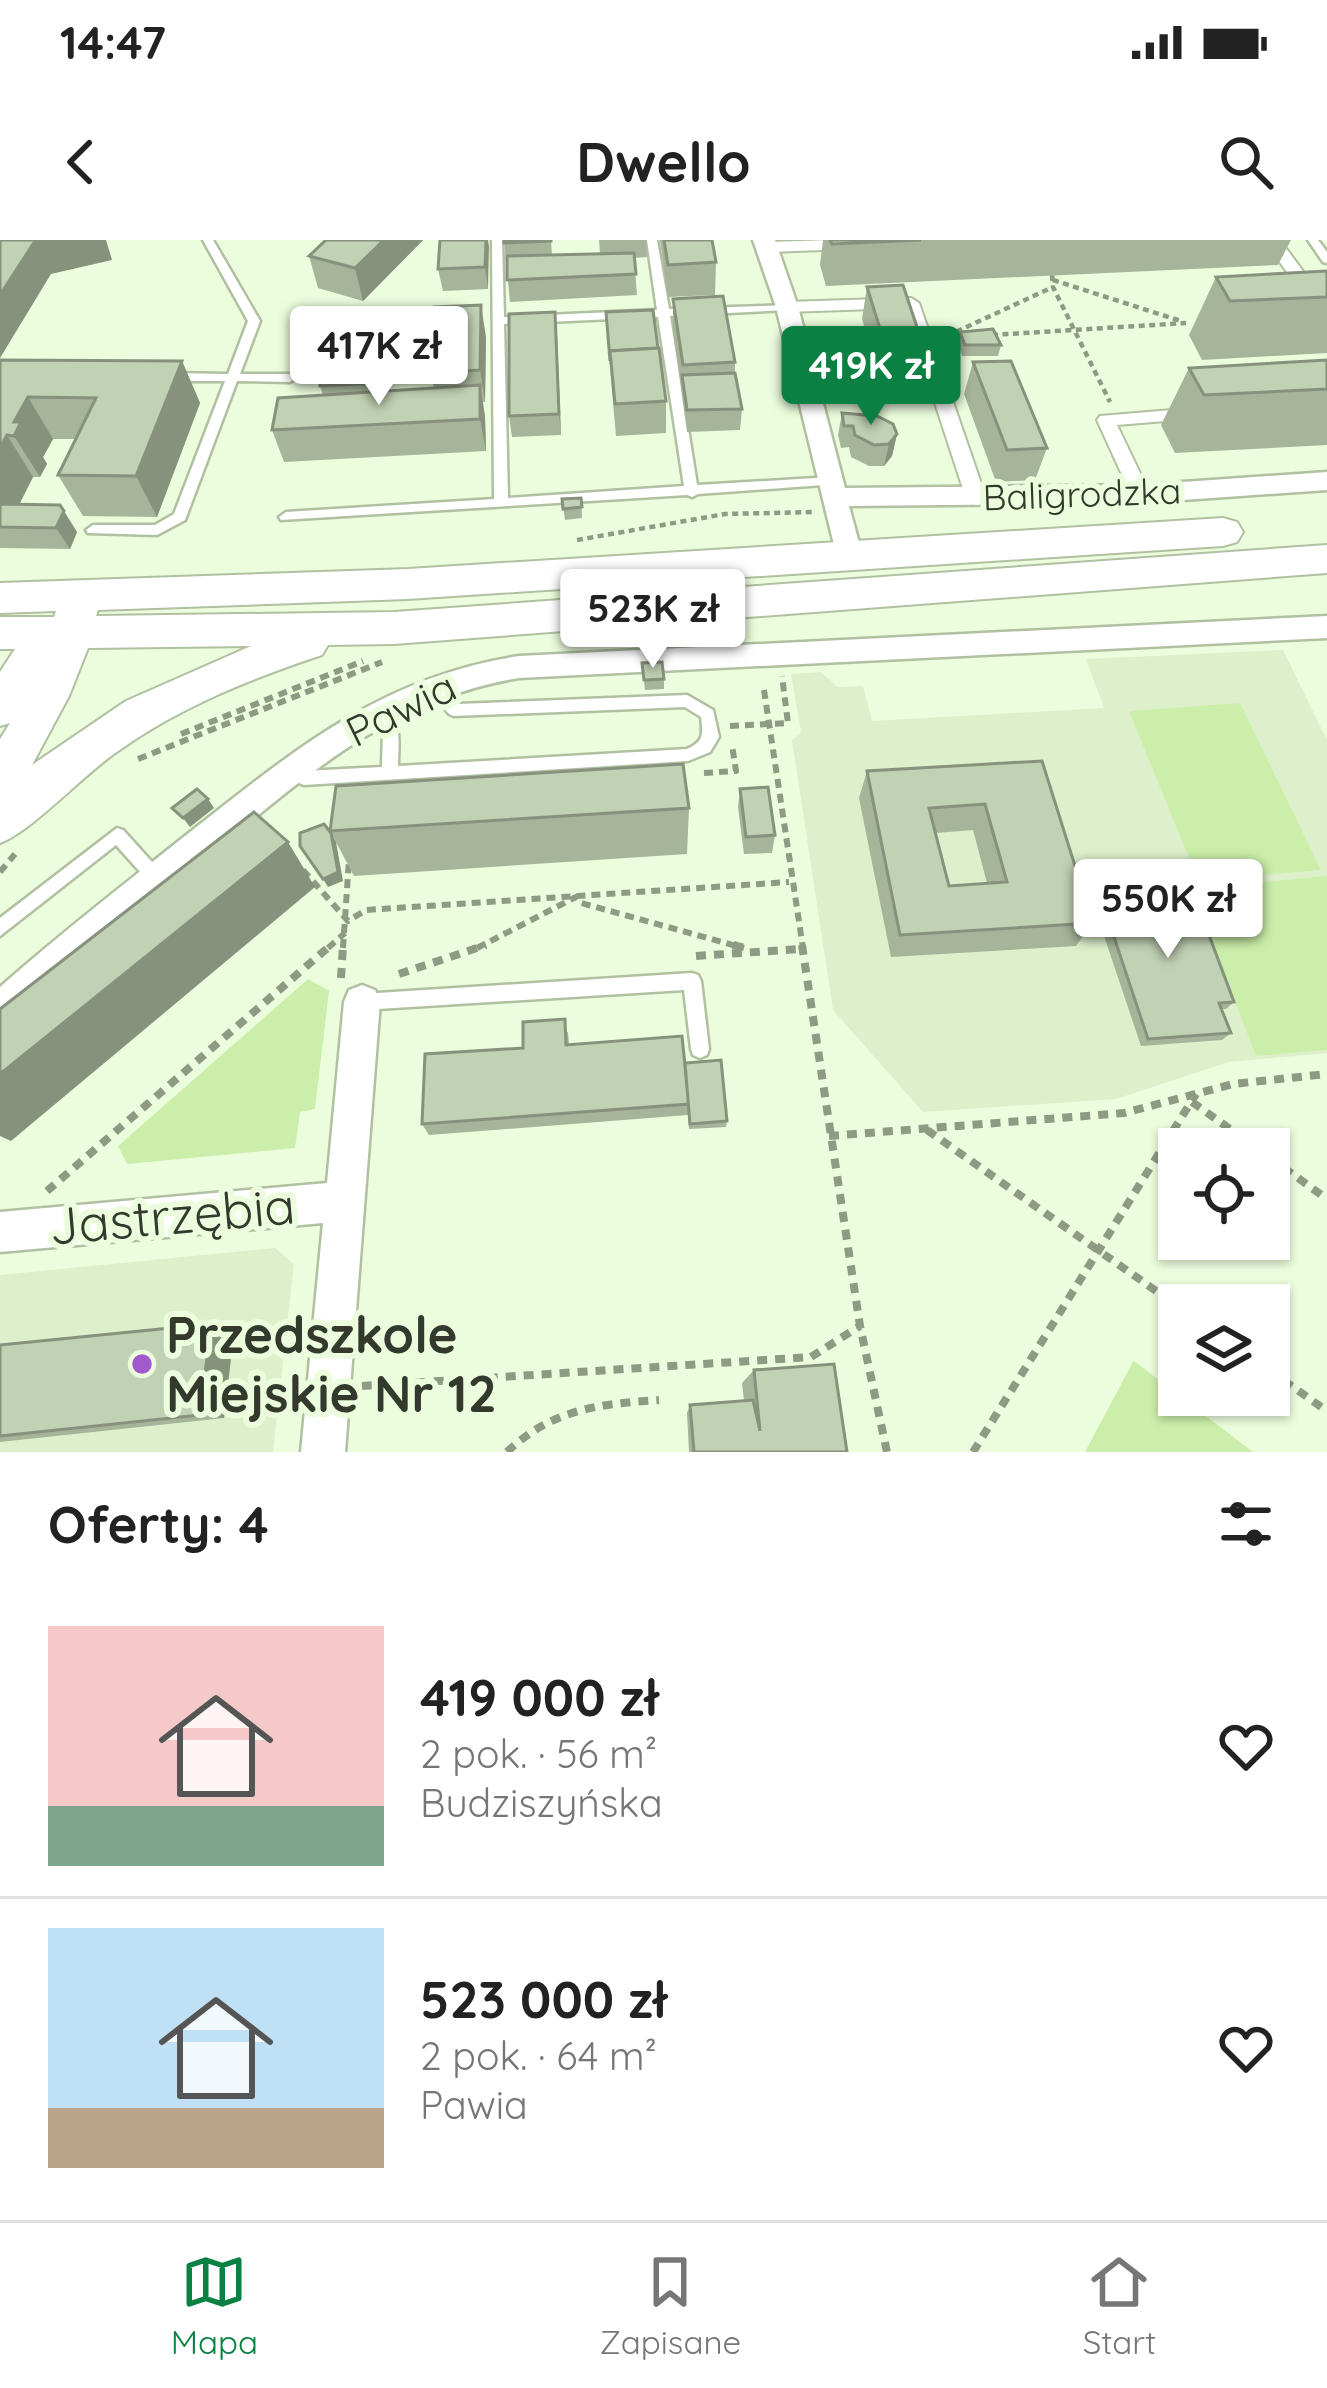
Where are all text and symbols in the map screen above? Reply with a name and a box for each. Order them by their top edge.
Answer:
text: 14:47 [60,14,166,70]
text: Dwello [576,128,751,196]
icon: back [48,129,114,195]
icon: search [1213,129,1279,195]
pin: 417K zł [268,306,490,408]
text: 417K zł [317,320,441,369]
pin: 419K zł [760,326,982,428]
text: 419K zł [809,340,933,389]
street label: Baligrodzka [982,468,1182,519]
pin: 523K zł [542,569,764,671]
text: 523K zł [587,583,719,632]
street label: Pawia [337,659,465,758]
pin: 550K zł [1057,859,1279,961]
text: 550K zł [1101,873,1235,922]
map controls [1158,1128,1290,1416]
button: locate [1158,1128,1290,1260]
street label: Jastrzębia [46,1172,297,1258]
button: layers [1158,1284,1290,1416]
place label: Przedszkole Miejskie Nr 12 [166,1302,497,1425]
marker: Przedszkole Miejskie Nr 12 [129,1351,155,1377]
icon: filters [1213,1491,1279,1557]
text: Oferty: 4 [48,1492,269,1556]
text: 419 000 zł [420,1665,658,1729]
icon: home [144,1674,288,1818]
icon: heart [1213,1713,1279,1779]
text: 2 pok. · 56 m² [420,1729,657,1778]
text: Budziszyńska [420,1778,663,1827]
text: 523 000 zł [420,1967,667,2031]
icon: home [144,1976,288,2120]
icon: heart [1213,2015,1279,2081]
text: 2 pok. · 64 m² [420,2031,657,2080]
text: Pawia [420,2080,528,2129]
tab: Mapa [171,2249,258,2362]
tab: Zapisane [599,2249,741,2362]
tab: Start [1083,2249,1156,2362]

